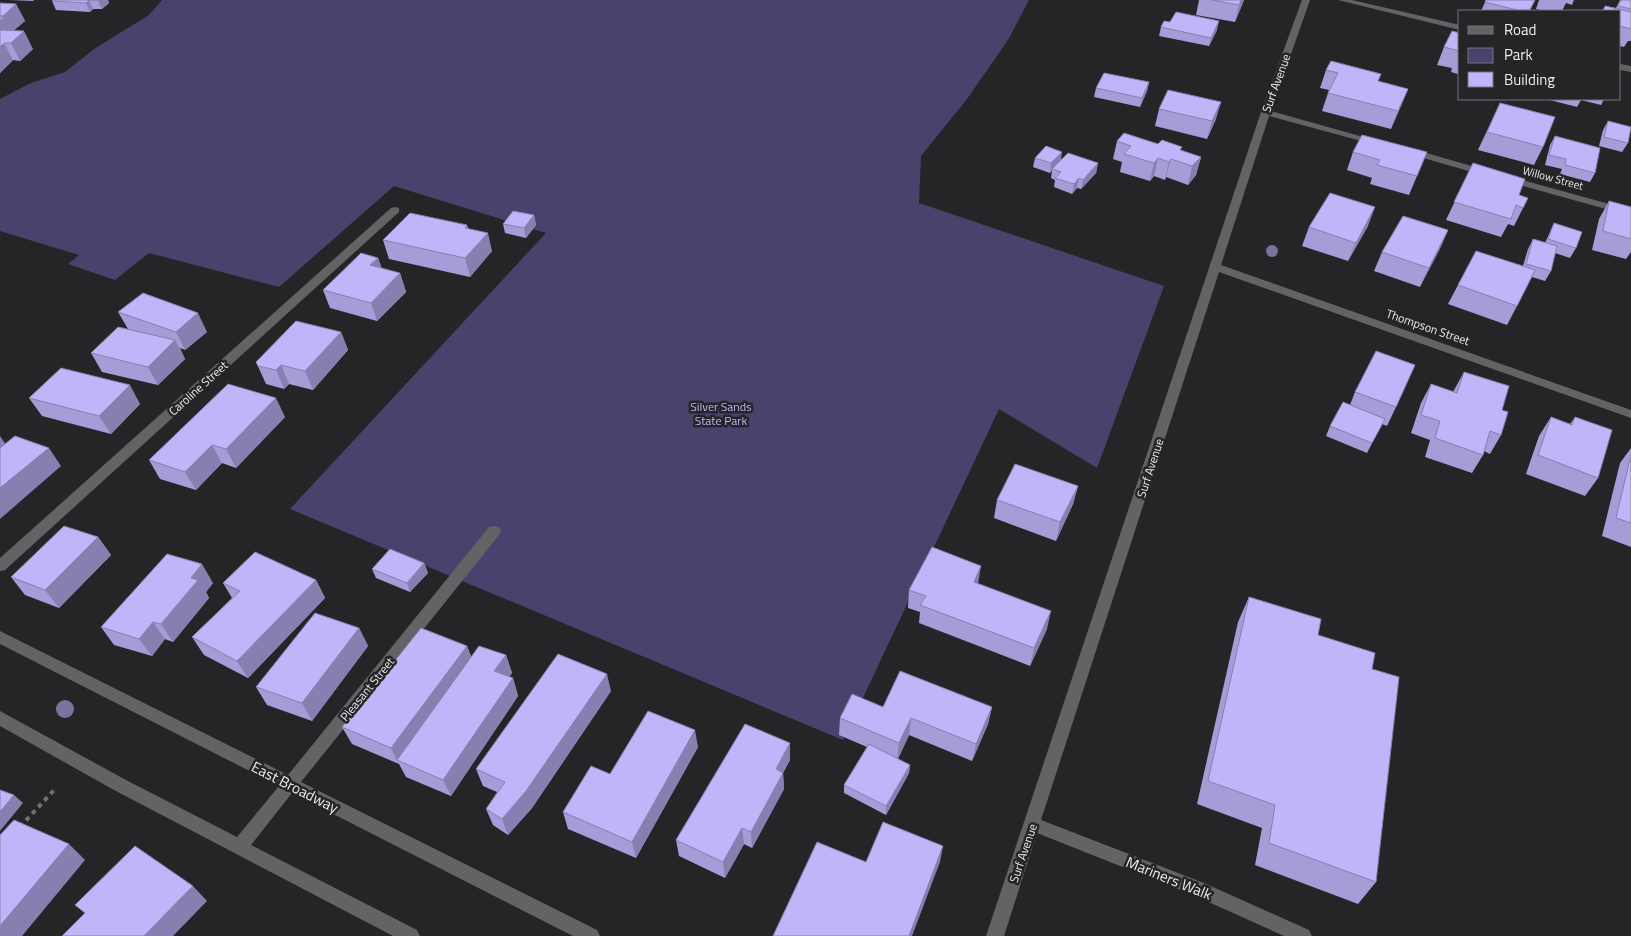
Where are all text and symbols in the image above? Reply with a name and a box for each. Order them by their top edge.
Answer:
legend [1458,10,1621,100]
text: Road [1504,18,1536,41]
text: Park [1504,43,1533,66]
street label: Surf Avenue [1257,51,1295,115]
text: Building [1504,68,1555,91]
street label: Willow Street [1521,162,1585,194]
street label: Thompson Street [1384,304,1473,350]
street label: Caroline Street [164,356,233,420]
park label: Silver Sands State Park [690,397,752,430]
street label: Surf Avenue [1132,436,1168,500]
street label: Pleasant Street [335,652,399,725]
street label: East Broadway [247,755,343,819]
street label: Surf Avenue [1004,821,1042,885]
street label: Mariners Walk [1123,850,1215,906]

